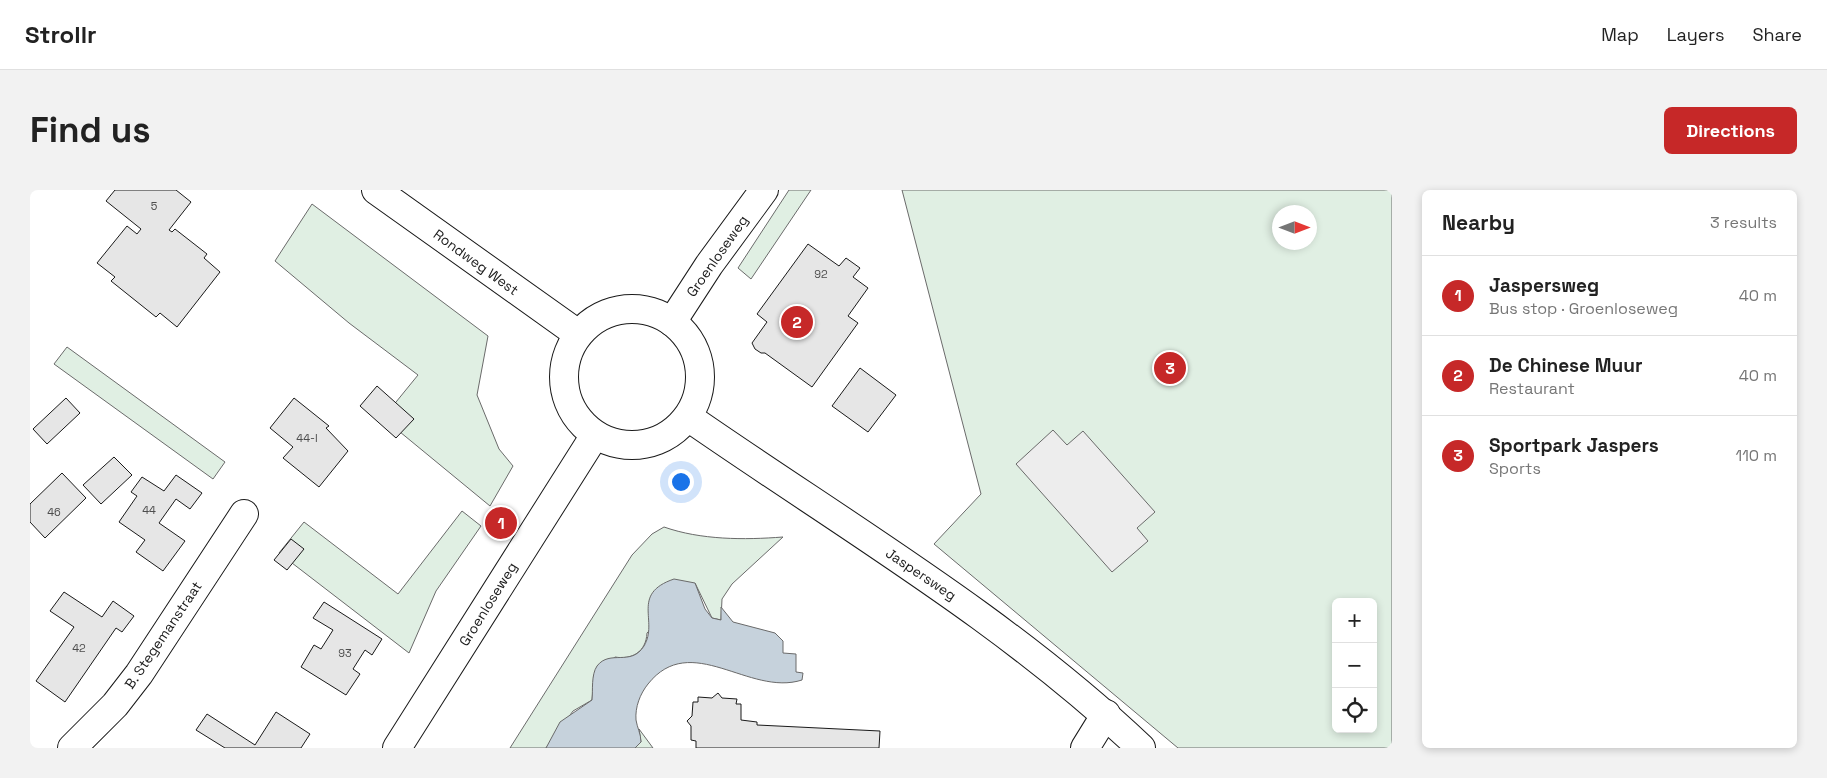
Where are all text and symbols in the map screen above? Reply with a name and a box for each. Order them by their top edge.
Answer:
text: Strollr [25,19,97,50]
text: Map [1601,23,1639,46]
text: Layers [1667,23,1724,46]
text: Share [1752,23,1802,46]
button: Directions [1664,107,1797,154]
text: Find us [30,108,151,152]
house number: 5 [151,199,158,213]
north arrow [1272,205,1317,250]
text: Nearby [1442,209,1515,236]
street label: Groenloseweg [682,212,752,300]
text: 3 results [1710,212,1777,233]
street label: Rondweg West [430,225,522,299]
house number: 92 [814,267,828,281]
text: Jaspersweg [1489,273,1599,298]
text: 1 [1454,285,1462,306]
text: 40 m [1739,285,1777,306]
text: Bus stop · Groenloseweg [1489,298,1678,319]
pin: 2 [781,303,813,341]
pin: 3 [1154,349,1186,387]
text: De Chinese Muur [1489,353,1643,378]
text: 2 [1453,365,1463,386]
text: 40 m [1739,365,1777,386]
text: Restaurant [1489,378,1575,399]
house number: 44-I [296,431,318,445]
text: Sportpark Jaspers [1489,433,1659,458]
text: 3 [1453,445,1463,466]
text: 110 m [1735,445,1777,466]
text: Sports [1489,458,1541,479]
your location [668,469,694,495]
house number: 44 [142,503,156,517]
pin: 1 [485,504,517,542]
house number: 46 [47,505,61,519]
street label: Jaspersweg [882,544,960,604]
street label: Groenloseweg [455,559,521,649]
street label: B. Stegemanstraat [120,578,206,692]
map controls [1332,598,1377,733]
button: + [1332,598,1377,643]
house number: 42 [72,641,86,655]
button: − [1332,643,1377,688]
house number: 93 [338,646,352,660]
button: locate [1332,688,1377,733]

